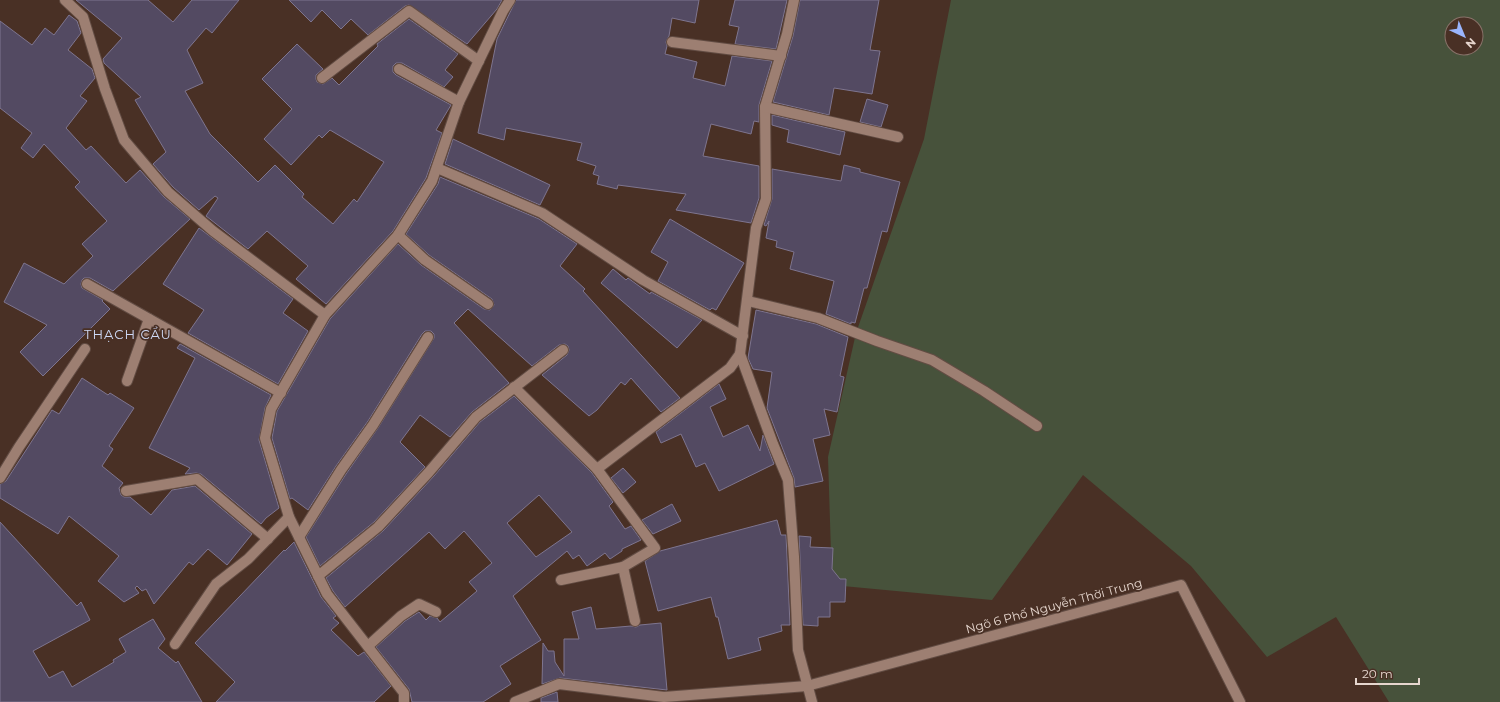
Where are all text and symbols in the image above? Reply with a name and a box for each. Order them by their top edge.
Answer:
north arrow [1444,16,1484,56]
text: N [1463,35,1479,51]
district label: THẠCH CẦU [84,326,172,342]
street label: Ngõ 6 Phố Nguyễn Thời Trung [964,575,1144,636]
scale bar [1356,660,1419,686]
text: 20 m [1362,666,1393,681]

